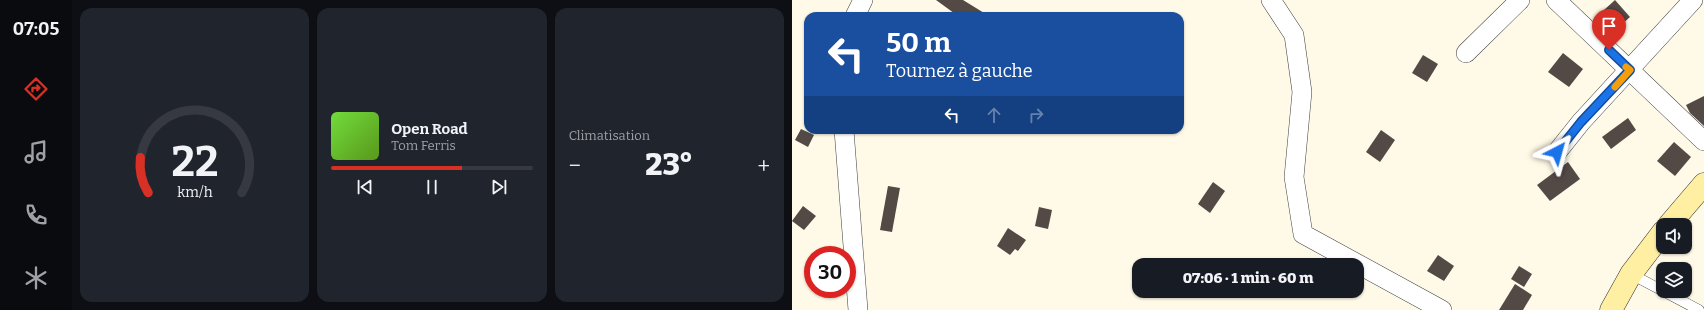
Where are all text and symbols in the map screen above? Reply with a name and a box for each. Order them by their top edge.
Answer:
pin [1592,9,1626,50]
icon: arrive [1598,15,1620,37]
text: 07:05 [13,18,59,40]
text: 50 m [886,26,951,59]
icon: left [820,28,872,80]
text: Tournez à gauche [886,60,1033,82]
icon: directions [22,75,50,103]
icon: left [941,104,963,126]
icon: ahead [983,104,1005,126]
icon: right [1025,104,1047,126]
text: Open Road [391,120,468,138]
text: Climatisation [569,128,650,143]
position arrow [1536,131,1578,173]
text: 22 [171,137,218,187]
icon: music [22,138,50,166]
text: Tom Ferris [391,138,456,153]
text: 23° [645,147,693,183]
text: − [569,152,581,179]
text: + [757,152,770,179]
icon: previous [354,176,376,198]
icon: pause [421,176,443,198]
icon: next [488,176,510,198]
text: km/h [177,184,212,201]
icon: phone [22,201,50,229]
map controls [1656,218,1692,298]
button: sound [1656,218,1692,254]
speed limit sign: 30 [804,246,856,298]
button: layers [1656,262,1692,298]
icon: climate [22,264,50,292]
text: 07:06 · 1 min · 60 m [1183,269,1313,287]

